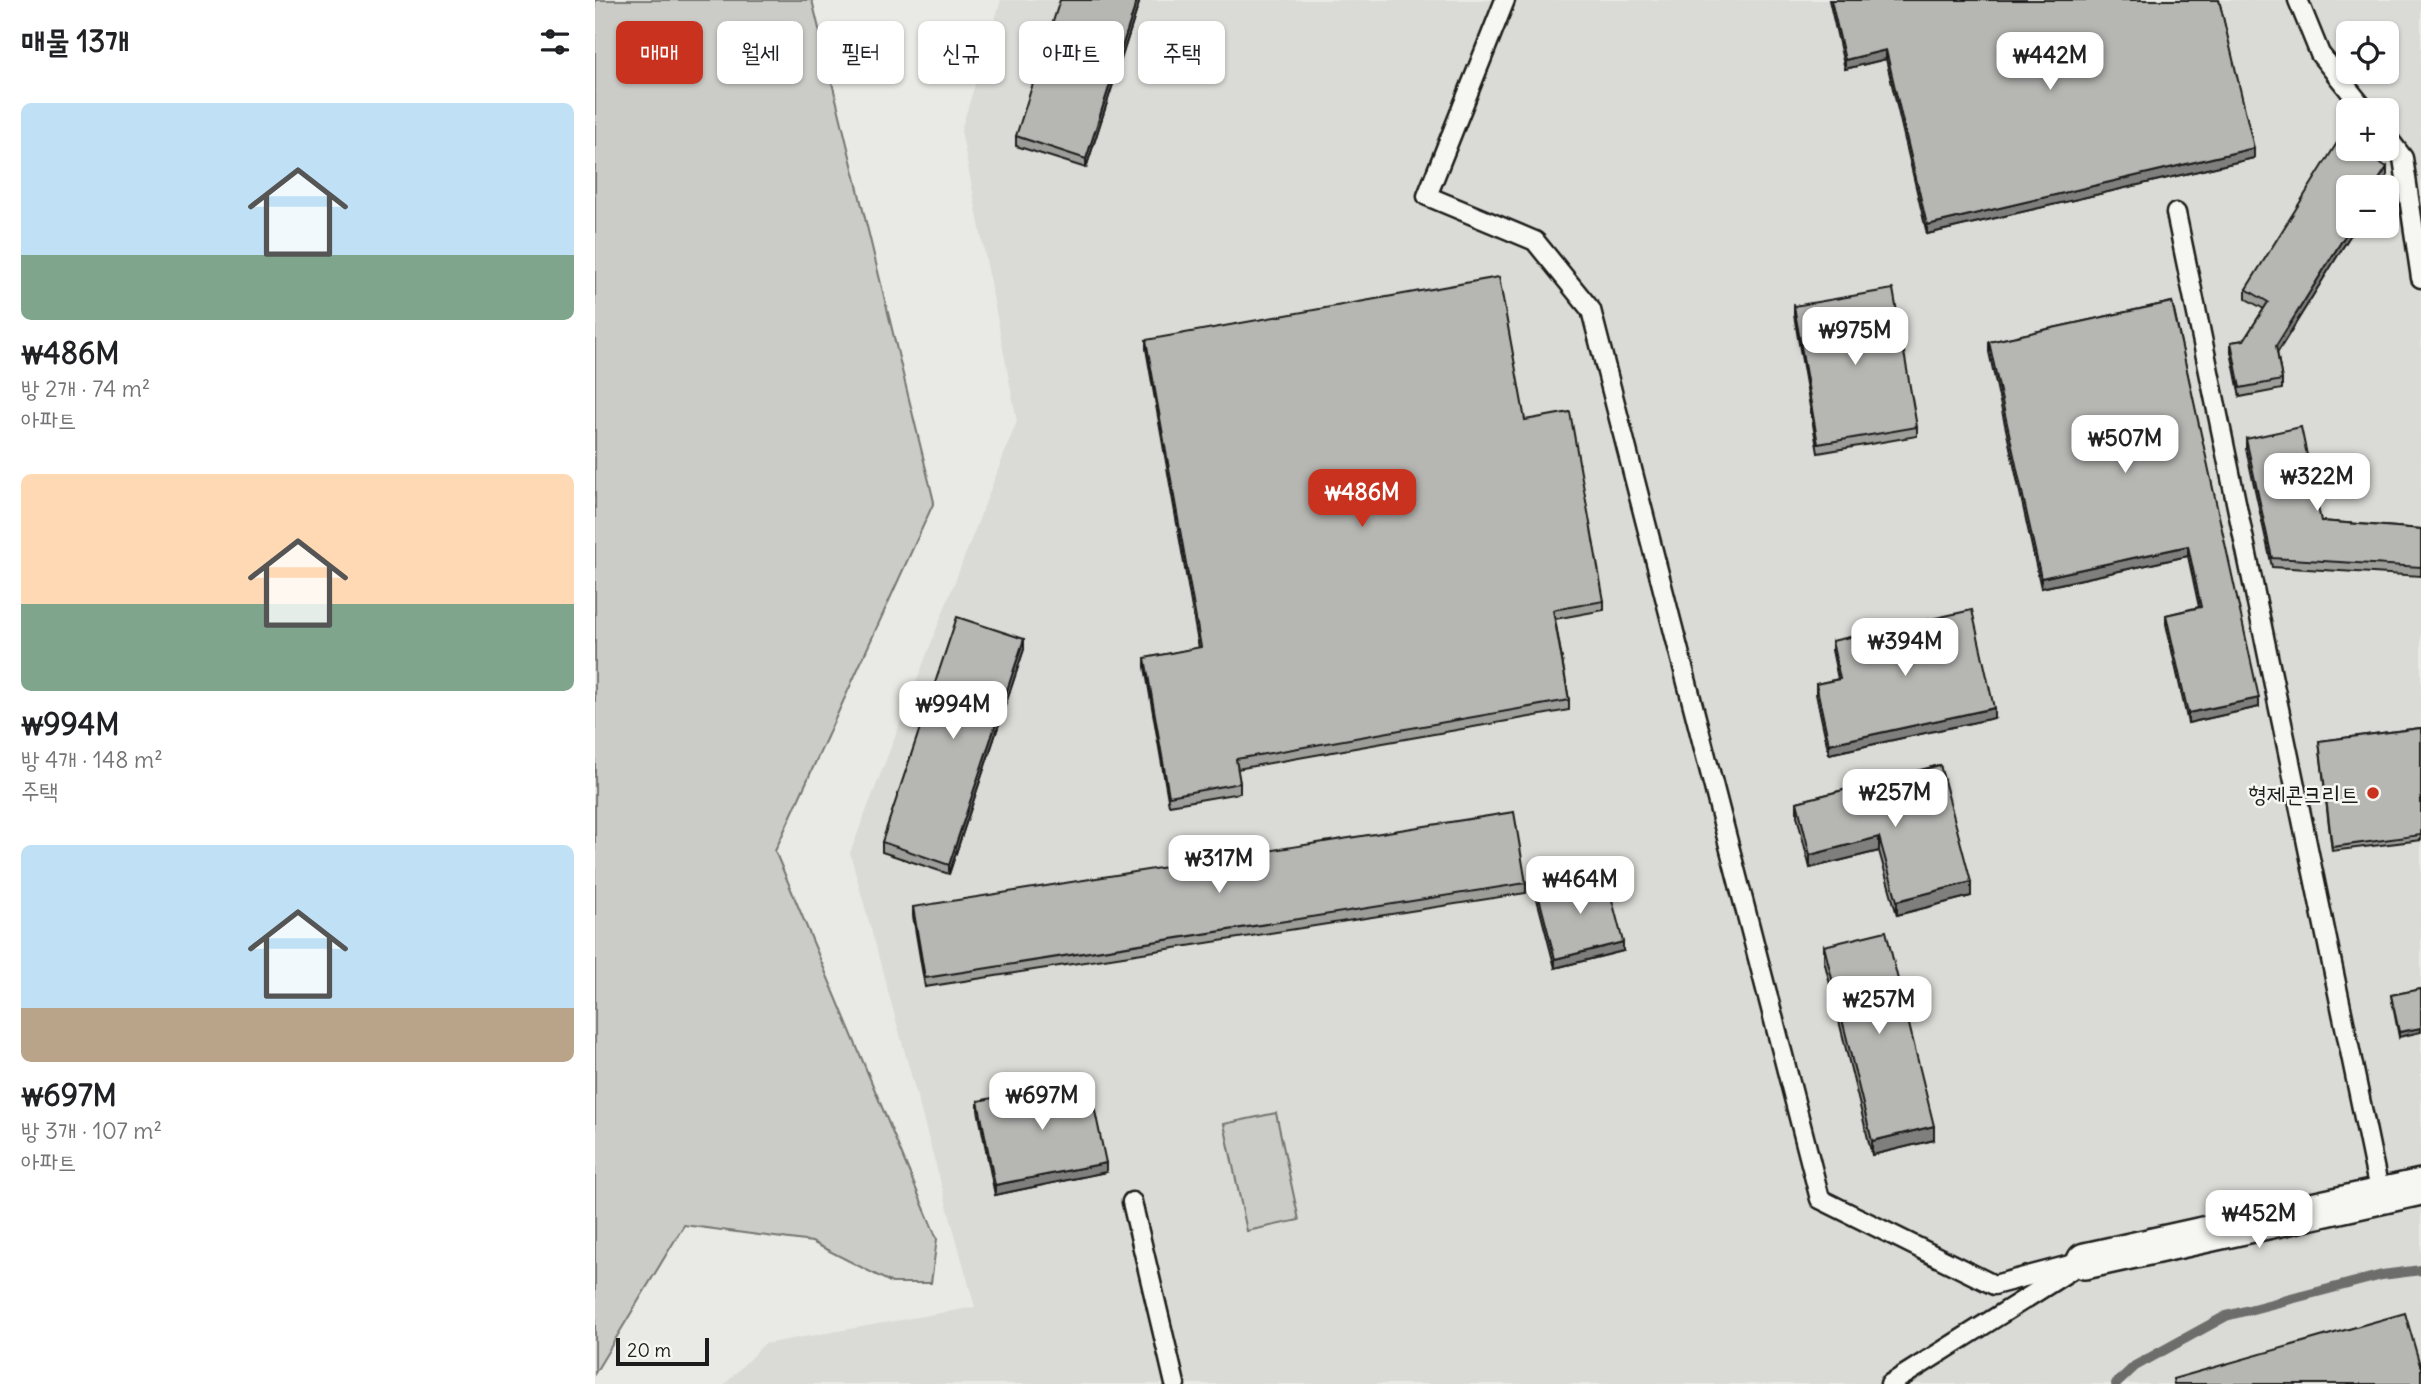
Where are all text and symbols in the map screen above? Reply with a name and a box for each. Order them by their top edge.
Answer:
chip: 매매 [616,21,703,84]
chip: 월세 [717,21,803,84]
chip: 필터 [817,21,904,84]
chip: 신규 [918,21,1005,84]
chip: 아파트 [1019,21,1124,84]
chip: 주택 [1138,21,1225,84]
map controls [2336,21,2399,238]
button: locate [2336,21,2399,84]
text: 매물 13개 [21,22,130,60]
icon: filters [536,23,574,61]
pin: ₩442M [2001,32,2099,92]
text: ₩442M [2013,40,2087,69]
button: + [2336,98,2399,161]
icon: home [235,149,361,275]
button: − [2336,175,2399,238]
pin: ₩975M [1806,308,1904,367]
text: ₩975M [1818,315,1892,344]
text: ₩486M [21,334,120,372]
text: 방 2개 · 74 m² [21,374,150,403]
text: 아파트 [21,405,77,434]
pin: ₩507M [2076,416,2174,475]
text: ₩507M [2087,423,2163,452]
pin: ₩322M [2268,454,2366,513]
text: ₩322M [2280,461,2354,490]
pin: ₩486M [1313,470,1411,529]
text: ₩486M [1324,477,1400,506]
icon: home [235,520,361,646]
pin: ₩394M [1856,618,1954,678]
text: ₩394M [1867,626,1943,655]
pin: ₩994M [904,682,1002,741]
text: ₩994M [915,689,991,718]
text: ₩994M [21,705,120,743]
text: 방 4개 · 148 m² [21,745,163,774]
pin: ₩257M [1846,770,1944,829]
text: 주택 [21,776,58,805]
text: ₩257M [1859,777,1931,806]
place label: 형제콘크리트 [2248,779,2359,808]
marker: 형제콘크리트 [2365,785,2381,801]
pin: ₩317M [1170,836,1268,895]
text: ₩317M [1184,843,1254,872]
pin: ₩464M [1531,856,1629,916]
text: ₩464M [1542,864,1618,893]
icon: home [235,891,361,1017]
pin: ₩257M [1830,976,1928,1036]
text: ₩257M [1843,984,1915,1013]
pin: ₩697M [993,1072,1091,1132]
text: ₩697M [21,1076,117,1114]
text: ₩697M [1005,1080,1079,1109]
text: 방 3개 · 107 m² [21,1116,162,1145]
text: 아파트 [21,1147,77,1176]
pin: ₩452M [2210,1190,2308,1250]
text: ₩452M [2222,1198,2296,1227]
scale bar [616,1335,709,1367]
text: 20 m [627,1338,671,1362]

